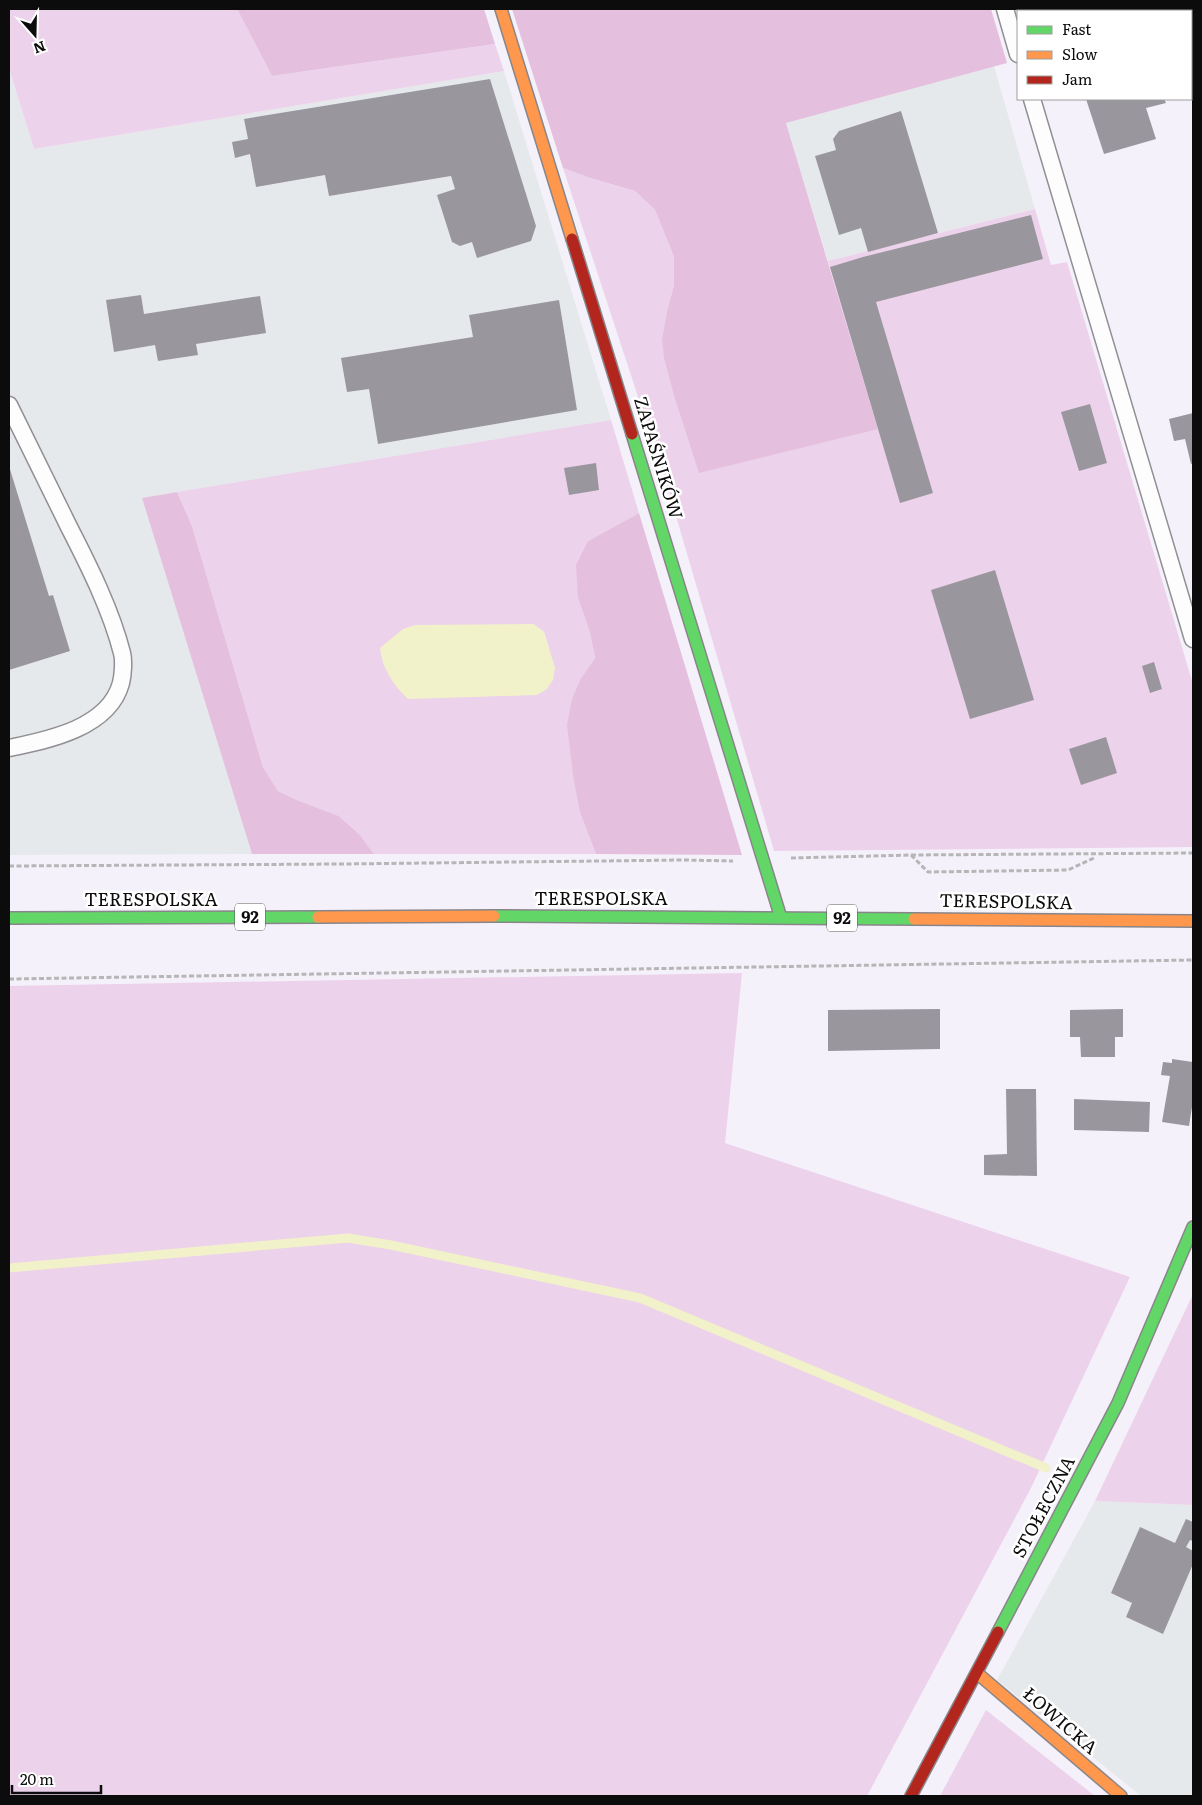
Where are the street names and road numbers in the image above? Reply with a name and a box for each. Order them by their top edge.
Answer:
street label: ZAPAŚNIKÓW [628,393,691,523]
street label: TERESPOLSKA [534,884,668,911]
street label: TERESPOLSKA [84,885,218,912]
street label: TERESPOLSKA [939,886,1073,915]
road number: 92 [235,904,265,930]
road number: 92 [827,904,857,931]
street label: STOŁECZNA [1005,1451,1081,1562]
street label: ŁOWICKA [1018,1680,1104,1760]

